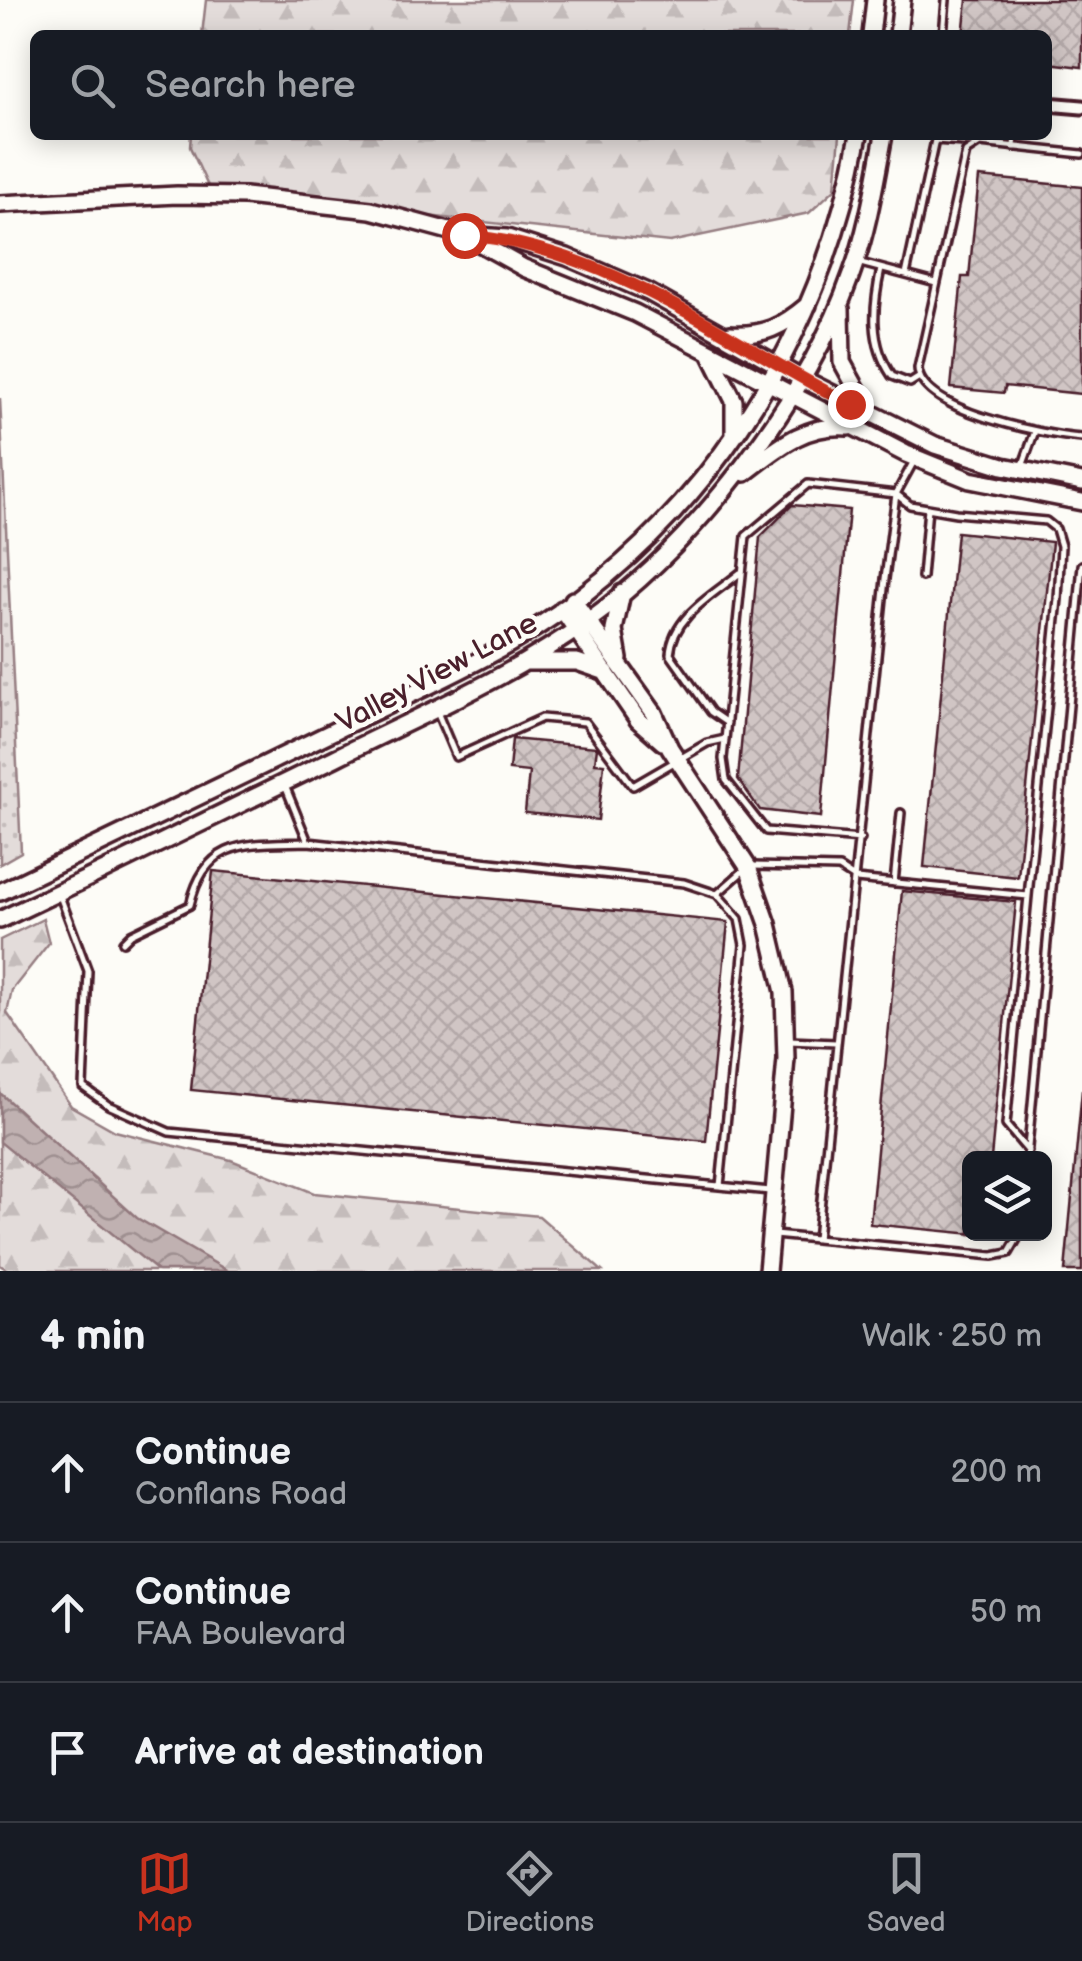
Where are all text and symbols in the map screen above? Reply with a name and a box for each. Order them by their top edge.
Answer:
search box [30,30,1052,140]
icon: search [65,58,120,113]
text: Search here [145,63,356,108]
route start [442,213,488,259]
route end [828,382,874,428]
street label: Valley View Lane [330,605,544,741]
map controls [962,1151,1052,1241]
button: layers [962,1151,1052,1241]
text: 4 min [40,1311,146,1362]
text: Walk · 250 m [862,1317,1042,1356]
text: Continue [135,1430,291,1475]
icon: ahead [40,1445,95,1500]
text: 200 m [950,1453,1042,1492]
text: Conflans Road [135,1475,347,1514]
text: Continue [135,1570,291,1615]
icon: ahead [40,1585,95,1640]
text: 50 m [970,1593,1042,1632]
text: FAA Boulevard [135,1615,346,1654]
icon: arrive [40,1725,95,1780]
text: Arrive at destination [135,1730,484,1775]
tab: Map [136,1846,193,1939]
tab: Directions [465,1846,594,1939]
tab: Saved [867,1846,946,1939]

